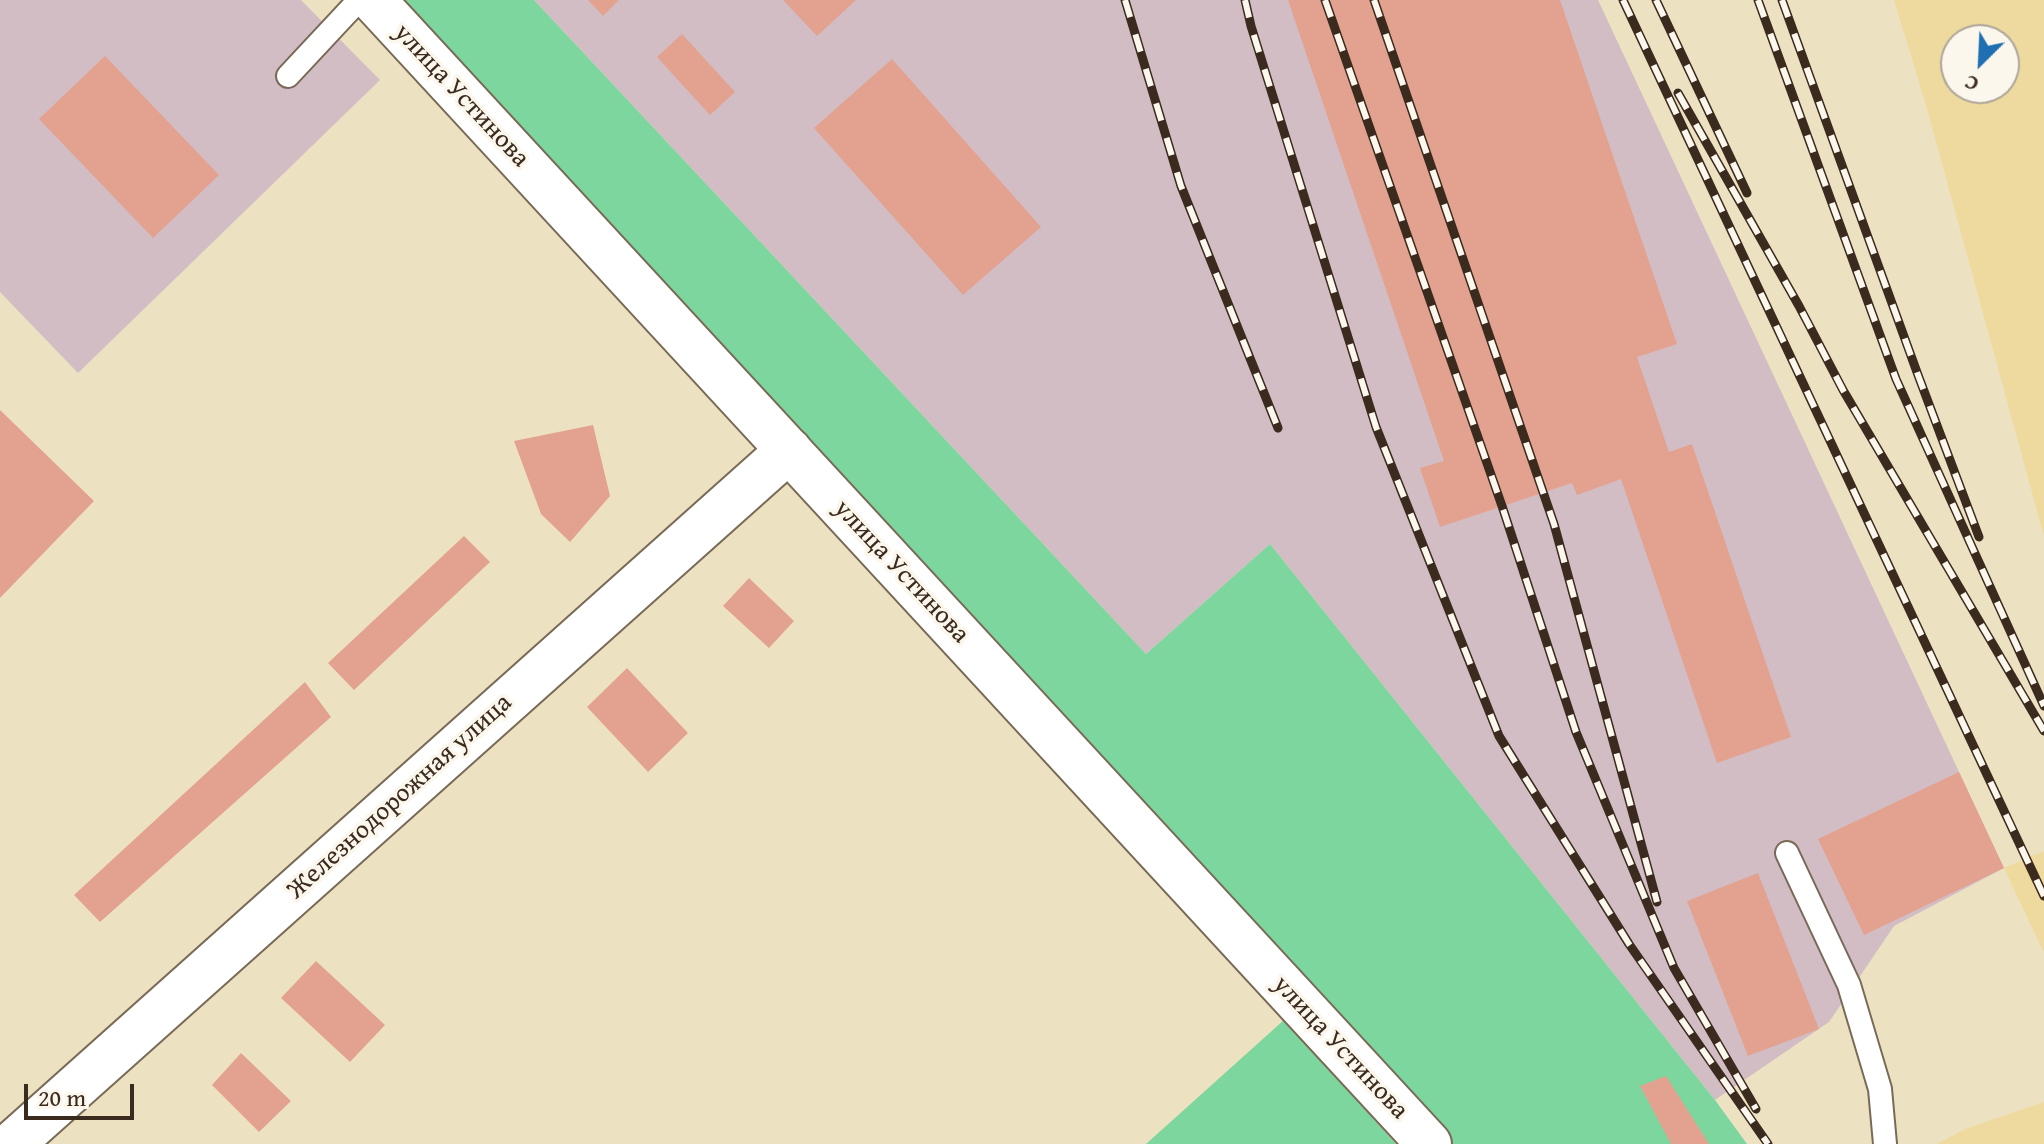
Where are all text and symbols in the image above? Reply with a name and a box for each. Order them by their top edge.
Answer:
street label: улица Устинова [387,18,535,174]
north arrow [1940,24,2020,104]
text: С [1959,67,1983,101]
street label: улица Устинова [827,494,975,650]
street label: Железнодорожная улица [281,688,519,906]
street label: улица Устинова [1266,970,1414,1126]
scale bar [28,1068,138,1118]
text: 20 m [38,1080,86,1115]

